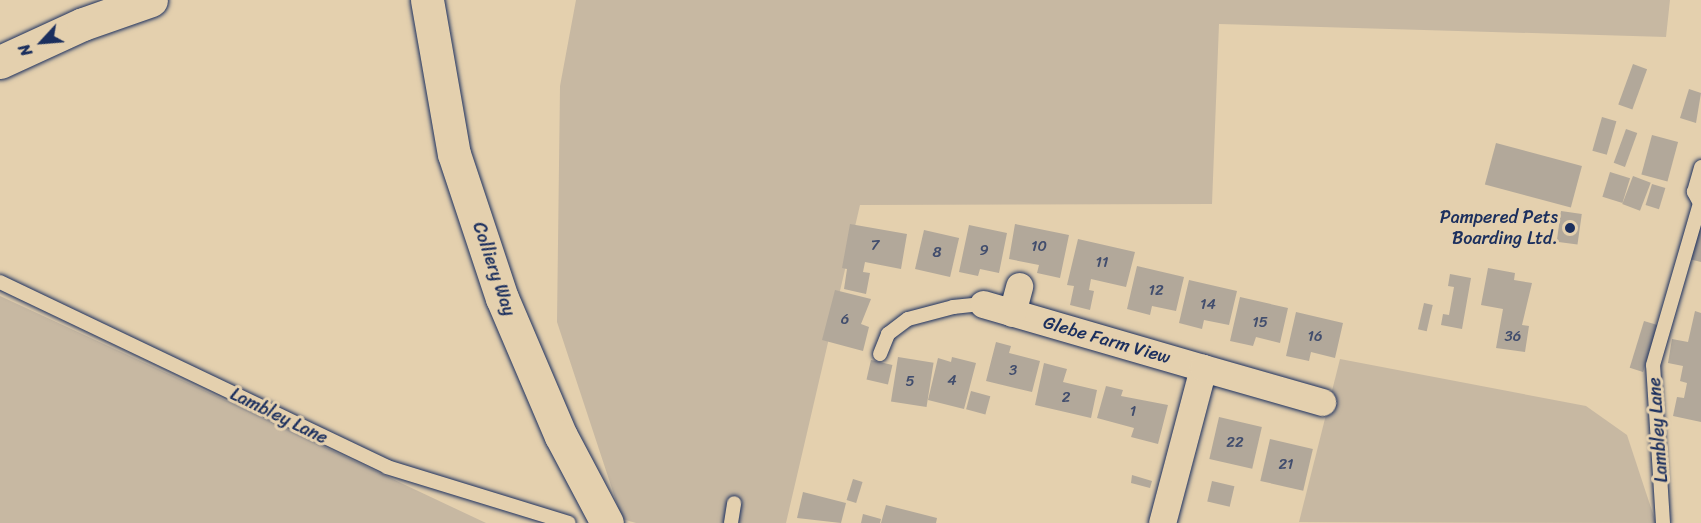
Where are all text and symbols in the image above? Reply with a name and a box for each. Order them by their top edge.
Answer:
north arrow [12,12,72,72]
text: N [10,39,41,61]
place label: Pampered Pets Boarding Ltd. [1439,207,1558,250]
street label: Colliery Way [468,219,520,319]
marker: Pampered Pets Boarding Ltd. [1563,221,1577,235]
house number: 7 [871,237,879,255]
house number: 10 [1031,238,1047,256]
house number: 9 [979,242,989,260]
house number: 8 [932,244,942,262]
house number: 11 [1096,254,1108,272]
house number: 12 [1148,282,1164,300]
house number: 14 [1200,296,1216,314]
house number: 6 [841,311,849,329]
street label: Glebe Farm View [1041,312,1173,368]
house number: 15 [1252,314,1268,332]
house number: 16 [1308,328,1322,346]
house number: 36 [1505,328,1521,346]
house number: 3 [1009,362,1017,380]
house number: 4 [947,372,957,390]
house number: 5 [905,373,915,391]
street label: Lambley Lane [1644,377,1672,483]
street label: Lambley Lane [227,383,331,449]
house number: 2 [1062,389,1070,407]
house number: 1 [1130,403,1136,421]
house number: 22 [1226,434,1244,452]
house number: 21 [1278,456,1294,474]

